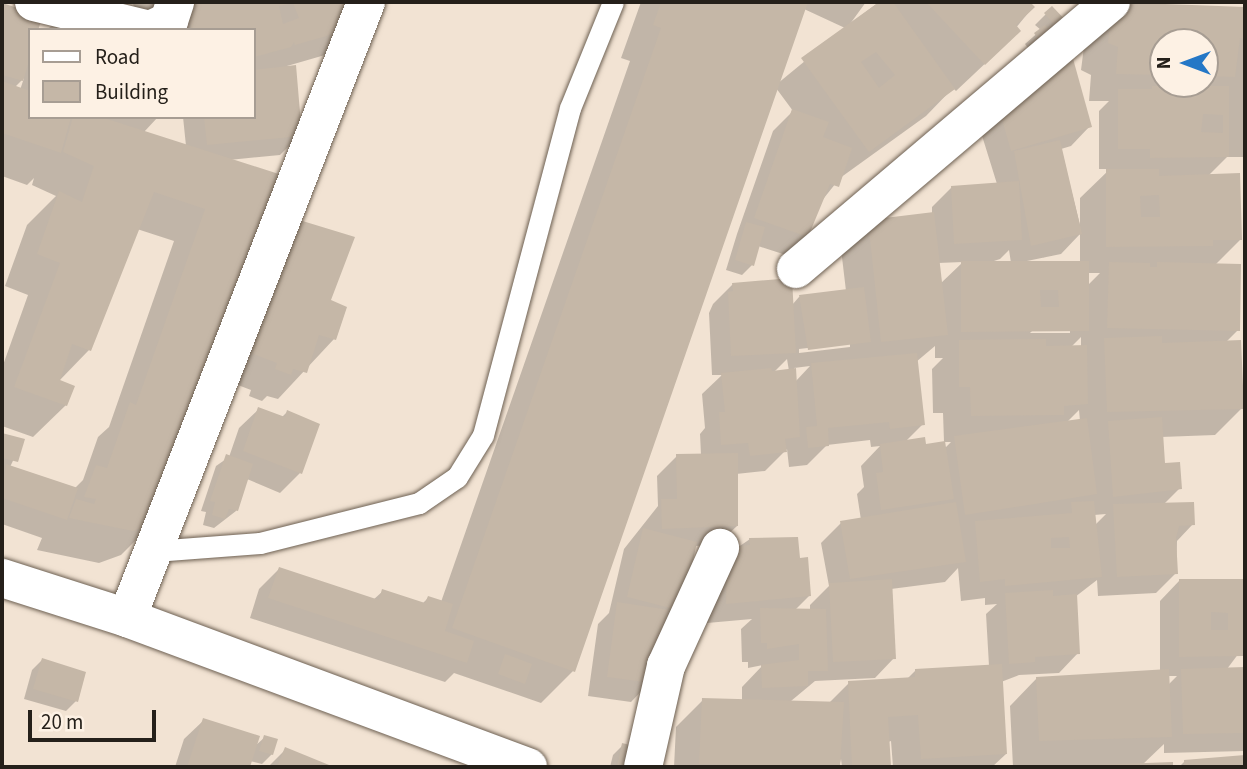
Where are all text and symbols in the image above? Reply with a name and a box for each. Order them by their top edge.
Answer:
legend [28,28,256,119]
north arrow [1149,28,1219,98]
text: Road [95,42,140,72]
text: N [1151,57,1178,69]
text: Building [95,77,168,107]
scale bar [32,696,159,740]
text: 20 m [41,707,83,737]

